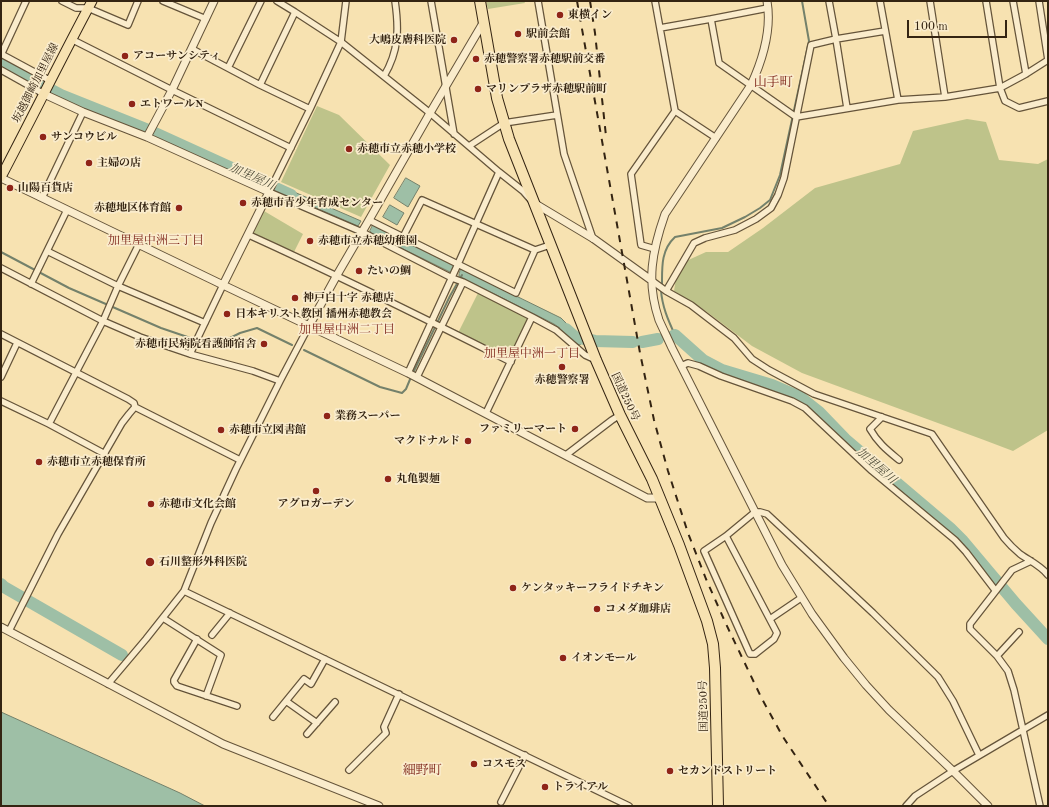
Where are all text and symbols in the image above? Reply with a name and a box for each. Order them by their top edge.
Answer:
place label: 東横イン [568,8,612,22]
marker: 東横イン [555,10,565,20]
scale bar [909,12,1009,38]
text: 100 m [914,21,948,33]
place label: 駅前会館 [526,27,570,41]
marker: 駅前会館 [513,29,523,39]
place label: 大嶋皮膚科医院 [369,33,446,47]
marker: 大嶋皮膚科医院 [449,35,459,45]
street label: 坂越御崎加里屋線 [10,41,62,125]
place label: アコーサンシティ [133,49,221,63]
marker: アコーサンシティ [120,51,130,61]
place label: 赤穂警察署赤穂駅前交番 [484,52,605,66]
marker: 赤穂警察署赤穂駅前交番 [471,54,481,64]
district label: 山手町 [754,75,792,91]
place label: マリンプラザ赤穂駅前町 [486,82,607,96]
marker: マリンプラザ赤穂駅前町 [473,84,483,94]
place label: エトワールN [140,97,203,111]
marker: エトワールN [127,99,137,109]
place label: サンコウビル [51,130,117,144]
marker: サンコウビル [38,132,48,142]
place label: 赤穂市立赤穂小学校 [357,142,456,156]
marker: 赤穂市立赤穂小学校 [344,144,354,154]
place label: 主婦の店 [97,156,141,170]
marker: 主婦の店 [84,158,94,168]
water label: 加里屋川 [227,161,277,193]
place label: 山陽百貨店 [18,181,73,195]
marker: 山陽百貨店 [5,183,15,193]
place label: 赤穂市青少年育成センター [251,196,383,210]
marker: 赤穂市青少年育成センター [238,198,248,208]
place label: 赤穂地区体育館 [94,201,171,215]
marker: 赤穂地区体育館 [174,203,184,213]
district label: 加里屋中洲三丁目 [108,234,204,248]
place label: 赤穂市立赤穂幼稚園 [318,234,417,248]
marker: 赤穂市立赤穂幼稚園 [305,236,315,246]
place label: たいの鯛 [367,264,411,278]
marker: たいの鯛 [354,266,364,276]
place label: 神戸白十字 赤穂店 [303,291,394,305]
marker: 神戸白十字 赤穂店 [290,293,300,303]
place label: 日本キリスト教団 播州赤穂教会 [235,307,392,321]
marker: 日本キリスト教団 播州赤穂教会 [222,309,232,319]
district label: 加里屋中洲二丁目 [299,323,395,337]
place label: 赤穂市民病院看護師宿舎 [135,337,256,351]
marker: 赤穂市民病院看護師宿舎 [259,339,269,349]
district label: 加里屋中洲一丁目 [484,347,580,361]
marker: 赤穂警察署 [557,362,567,372]
street label: 国道250号 [608,371,642,423]
place label: 赤穂警察署 [535,373,589,387]
place label: 業務スーパー [335,409,400,423]
marker: 業務スーパー [322,411,332,421]
place label: ファミリーマート [479,422,567,436]
place label: 赤穂市立図書館 [229,423,306,437]
marker: ファミリーマート [570,424,580,434]
marker: 赤穂市立図書館 [216,425,226,435]
place label: マクドナルド [394,434,460,448]
marker: マクドナルド [463,436,473,446]
water label: 加里屋川 [853,445,899,487]
place label: 赤穂市立赤穂保育所 [47,455,146,469]
marker: 赤穂市立赤穂保育所 [34,457,44,467]
place label: 丸亀製麺 [396,472,440,486]
marker: 丸亀製麺 [383,474,393,484]
marker: アグロガーデン [311,486,321,496]
place label: 赤穂市文化会館 [159,497,236,511]
place label: アグロガーデン [278,497,354,511]
marker: 赤穂市文化会館 [146,499,156,509]
place label: 石川整形外科医院 [159,555,247,569]
marker: 石川整形外科医院 [144,556,156,568]
place label: ケンタッキーフライドチキン [521,581,664,595]
marker: ケンタッキーフライドチキン [508,583,518,593]
place label: コメダ珈琲店 [605,602,671,616]
marker: コメダ珈琲店 [592,604,602,614]
place label: イオンモール [571,651,637,665]
marker: イオンモール [558,653,568,663]
street label: 国道250号 [697,680,711,732]
place label: コスモス [482,757,526,771]
marker: コスモス [469,759,479,769]
district label: 細野町 [403,763,441,779]
place label: セカンドストリート [678,764,777,778]
marker: セカンドストリート [665,766,675,776]
place label: トライアル [553,780,608,794]
marker: トライアル [540,782,550,792]

